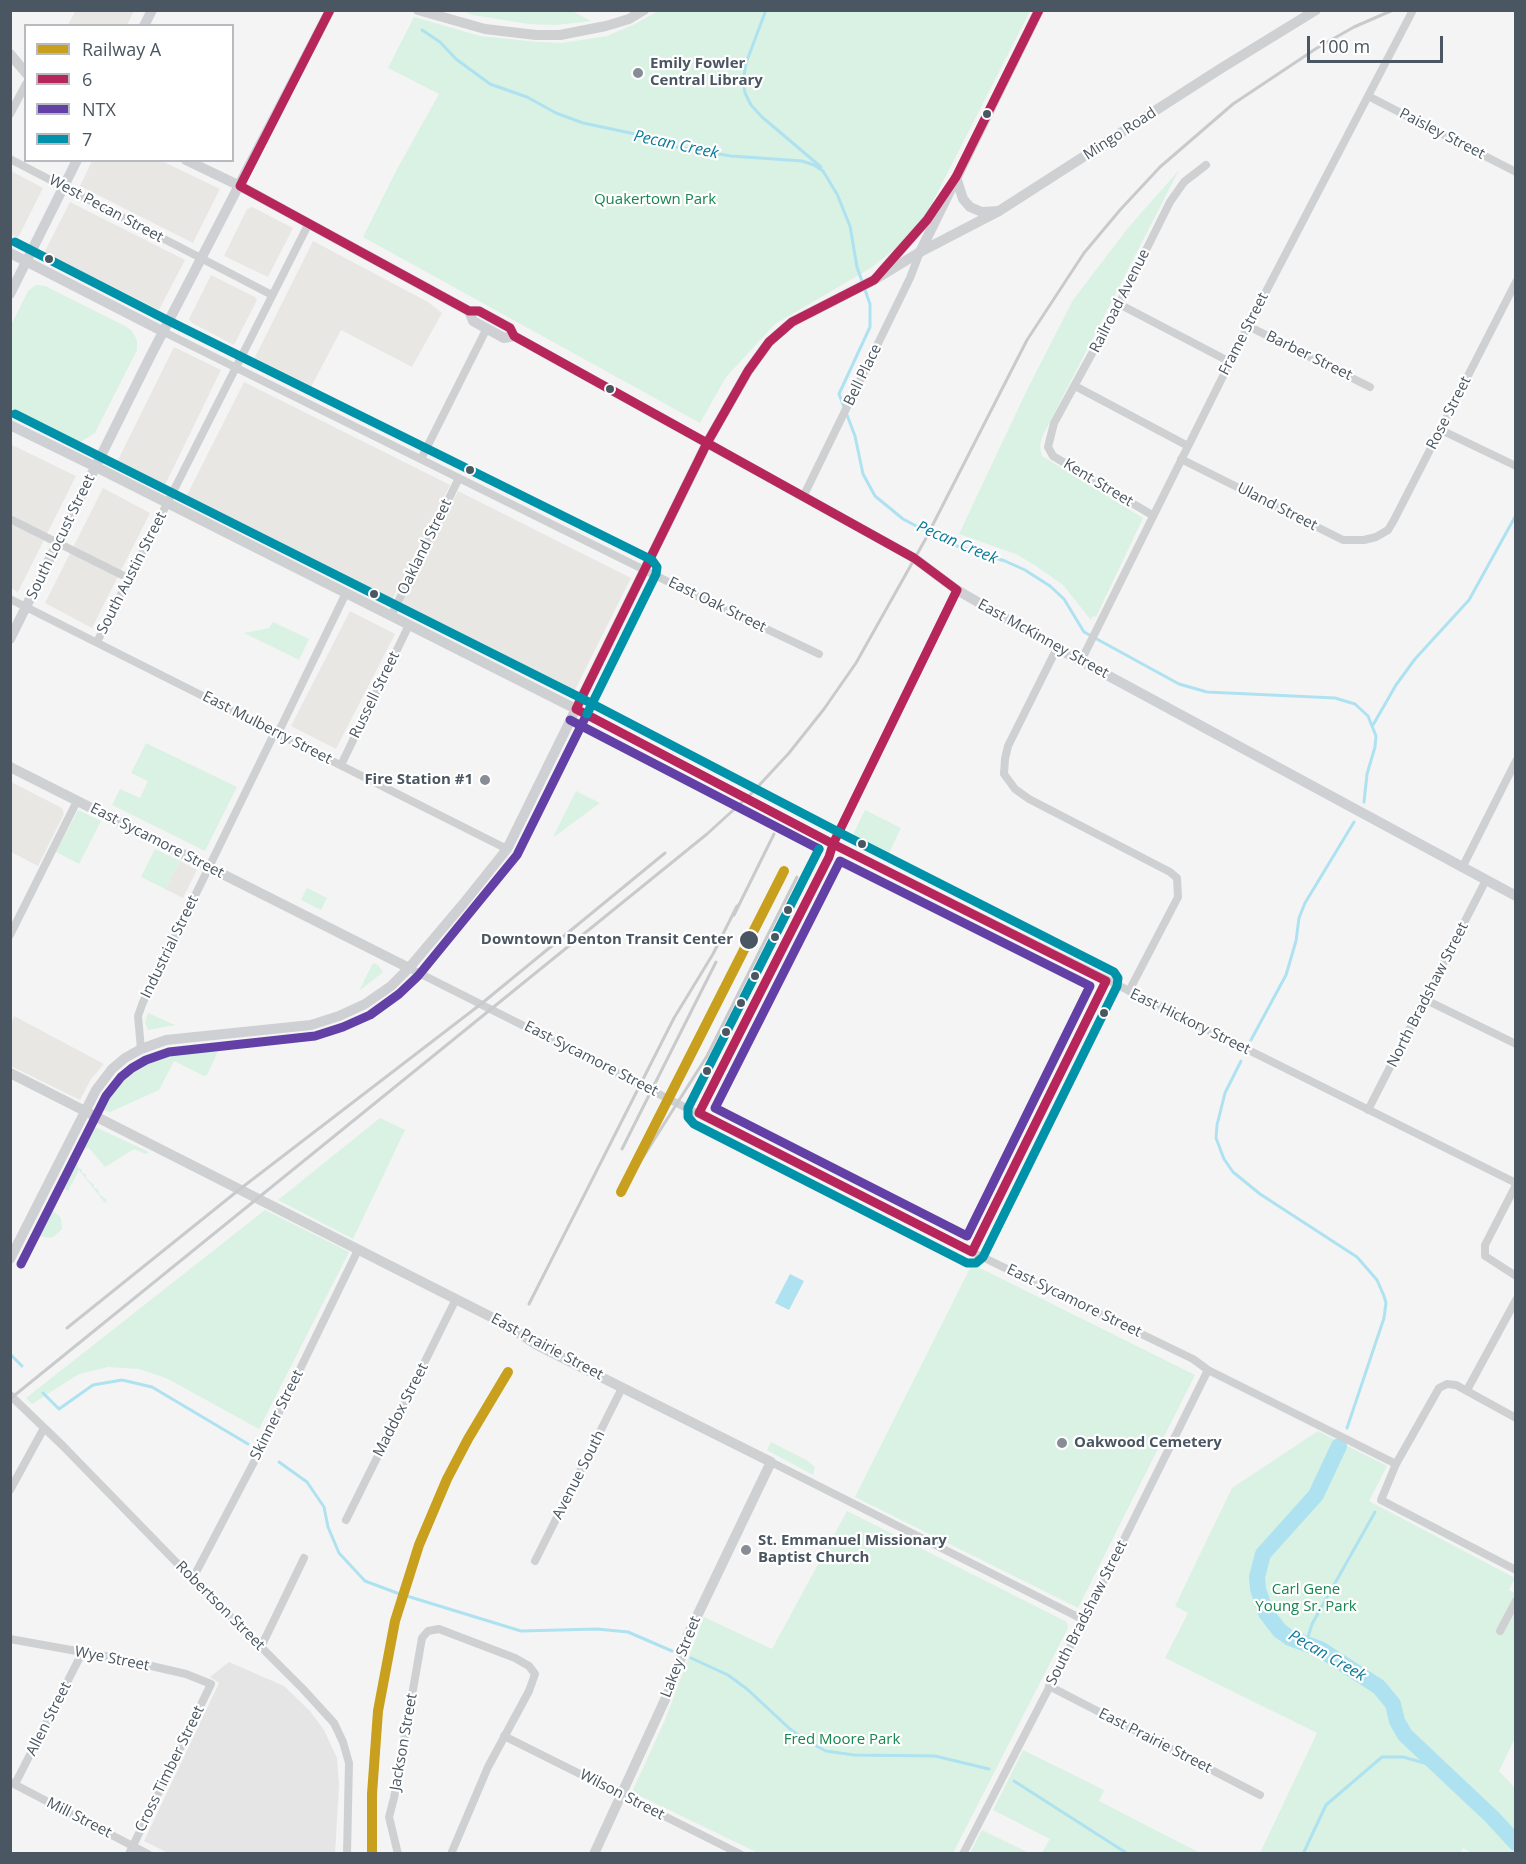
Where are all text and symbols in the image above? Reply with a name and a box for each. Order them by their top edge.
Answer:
legend [24,24,234,162]
scale bar [1310,24,1446,62]
text: 100 m [1318,34,1370,58]
text: Railway A [82,37,161,61]
place label: Emily Fowler Central Library [650,55,763,90]
marker: Emily Fowler Central Library [631,66,645,80]
text: 6 [82,67,92,91]
text: NTX [82,97,116,121]
street label: Mingo Road [1080,104,1160,164]
street label: Paisley Street [1396,105,1488,163]
unlabelled marker [981,108,993,120]
text: 7 [82,127,92,151]
water label: Pecan Creek [632,127,720,163]
street label: West Pecan Street [46,171,166,247]
park label: Quakertown Park [594,191,716,209]
street label: Railroad Avenue [1086,246,1154,356]
unlabelled marker [43,253,55,265]
street label: Frame Street [1215,290,1273,378]
street label: Barber Street [1263,327,1355,385]
street label: Bell Place [840,341,886,409]
street label: Rose Street [1423,373,1475,453]
unlabelled marker [604,383,616,395]
street label: Kent Street [1060,455,1136,511]
unlabelled marker [464,464,476,476]
street label: South Locust Street [23,472,99,602]
street label: Uland Street [1234,479,1320,535]
street label: Oakland Street [394,496,456,598]
street label: South Austin Street [93,509,171,637]
water label: Pecan Creek [914,517,1000,569]
street label: East Oak Street [665,574,769,636]
unlabelled marker [368,588,380,600]
street label: East McKinney Street [974,596,1112,682]
street label: Russell Street [346,649,404,741]
street label: East Mulberry Street [199,688,335,768]
place label: Fire Station #1 [364,771,473,789]
marker: Fire Station #1 [478,773,492,787]
street label: East Sycamore Street [87,799,227,883]
unlabelled marker [856,838,868,850]
street label: Industrial Street [137,893,203,1001]
unlabelled marker [782,904,794,916]
street label: North Bradshaw Street [1384,919,1472,1071]
marker: Downtown Denton Transit Center [738,929,760,951]
place label: Downtown Denton Transit Center [481,931,733,949]
unlabelled marker [769,931,781,943]
unlabelled marker [749,970,761,982]
street label: East Hickory Street [1127,985,1253,1059]
unlabelled marker [735,997,747,1009]
unlabelled marker [1098,1007,1110,1019]
street label: East Sycamore Street [521,1017,661,1101]
unlabelled marker [720,1026,732,1038]
unlabelled marker [701,1065,713,1077]
street label: East Sycamore Street [1004,1261,1144,1341]
street label: East Prairie Street [488,1310,606,1384]
street label: Maddox Street [370,1360,432,1460]
street label: Skinner Street [247,1367,307,1463]
street label: Avenue South [549,1428,609,1522]
place label: Oakwood Cemetery [1074,1434,1222,1452]
marker: Oakwood Cemetery [1055,1436,1069,1450]
place label: St. Emmanuel Missionary Baptist Church [758,1532,947,1567]
street label: South Bradshaw Street [1043,1537,1131,1689]
marker: St. Emmanuel Missionary Baptist Church [739,1543,753,1557]
street label: Robertson Street [172,1558,268,1654]
park label: Carl Gene Young Sr. Park [1255,1581,1357,1616]
street label: Lakey Street [657,1614,705,1700]
water label: Pecan Creek [1285,1626,1369,1686]
street label: Wye Street [73,1643,151,1675]
street label: Allen Street [23,1679,75,1759]
street label: Jackson Street [387,1692,421,1792]
street label: Cross Timber Street [132,1703,208,1835]
street label: East Prairie Street [1095,1705,1215,1777]
park label: Fred Moore Park [784,1731,900,1749]
street label: Wilson Street [577,1766,667,1824]
street label: Mill Street [43,1794,115,1842]

